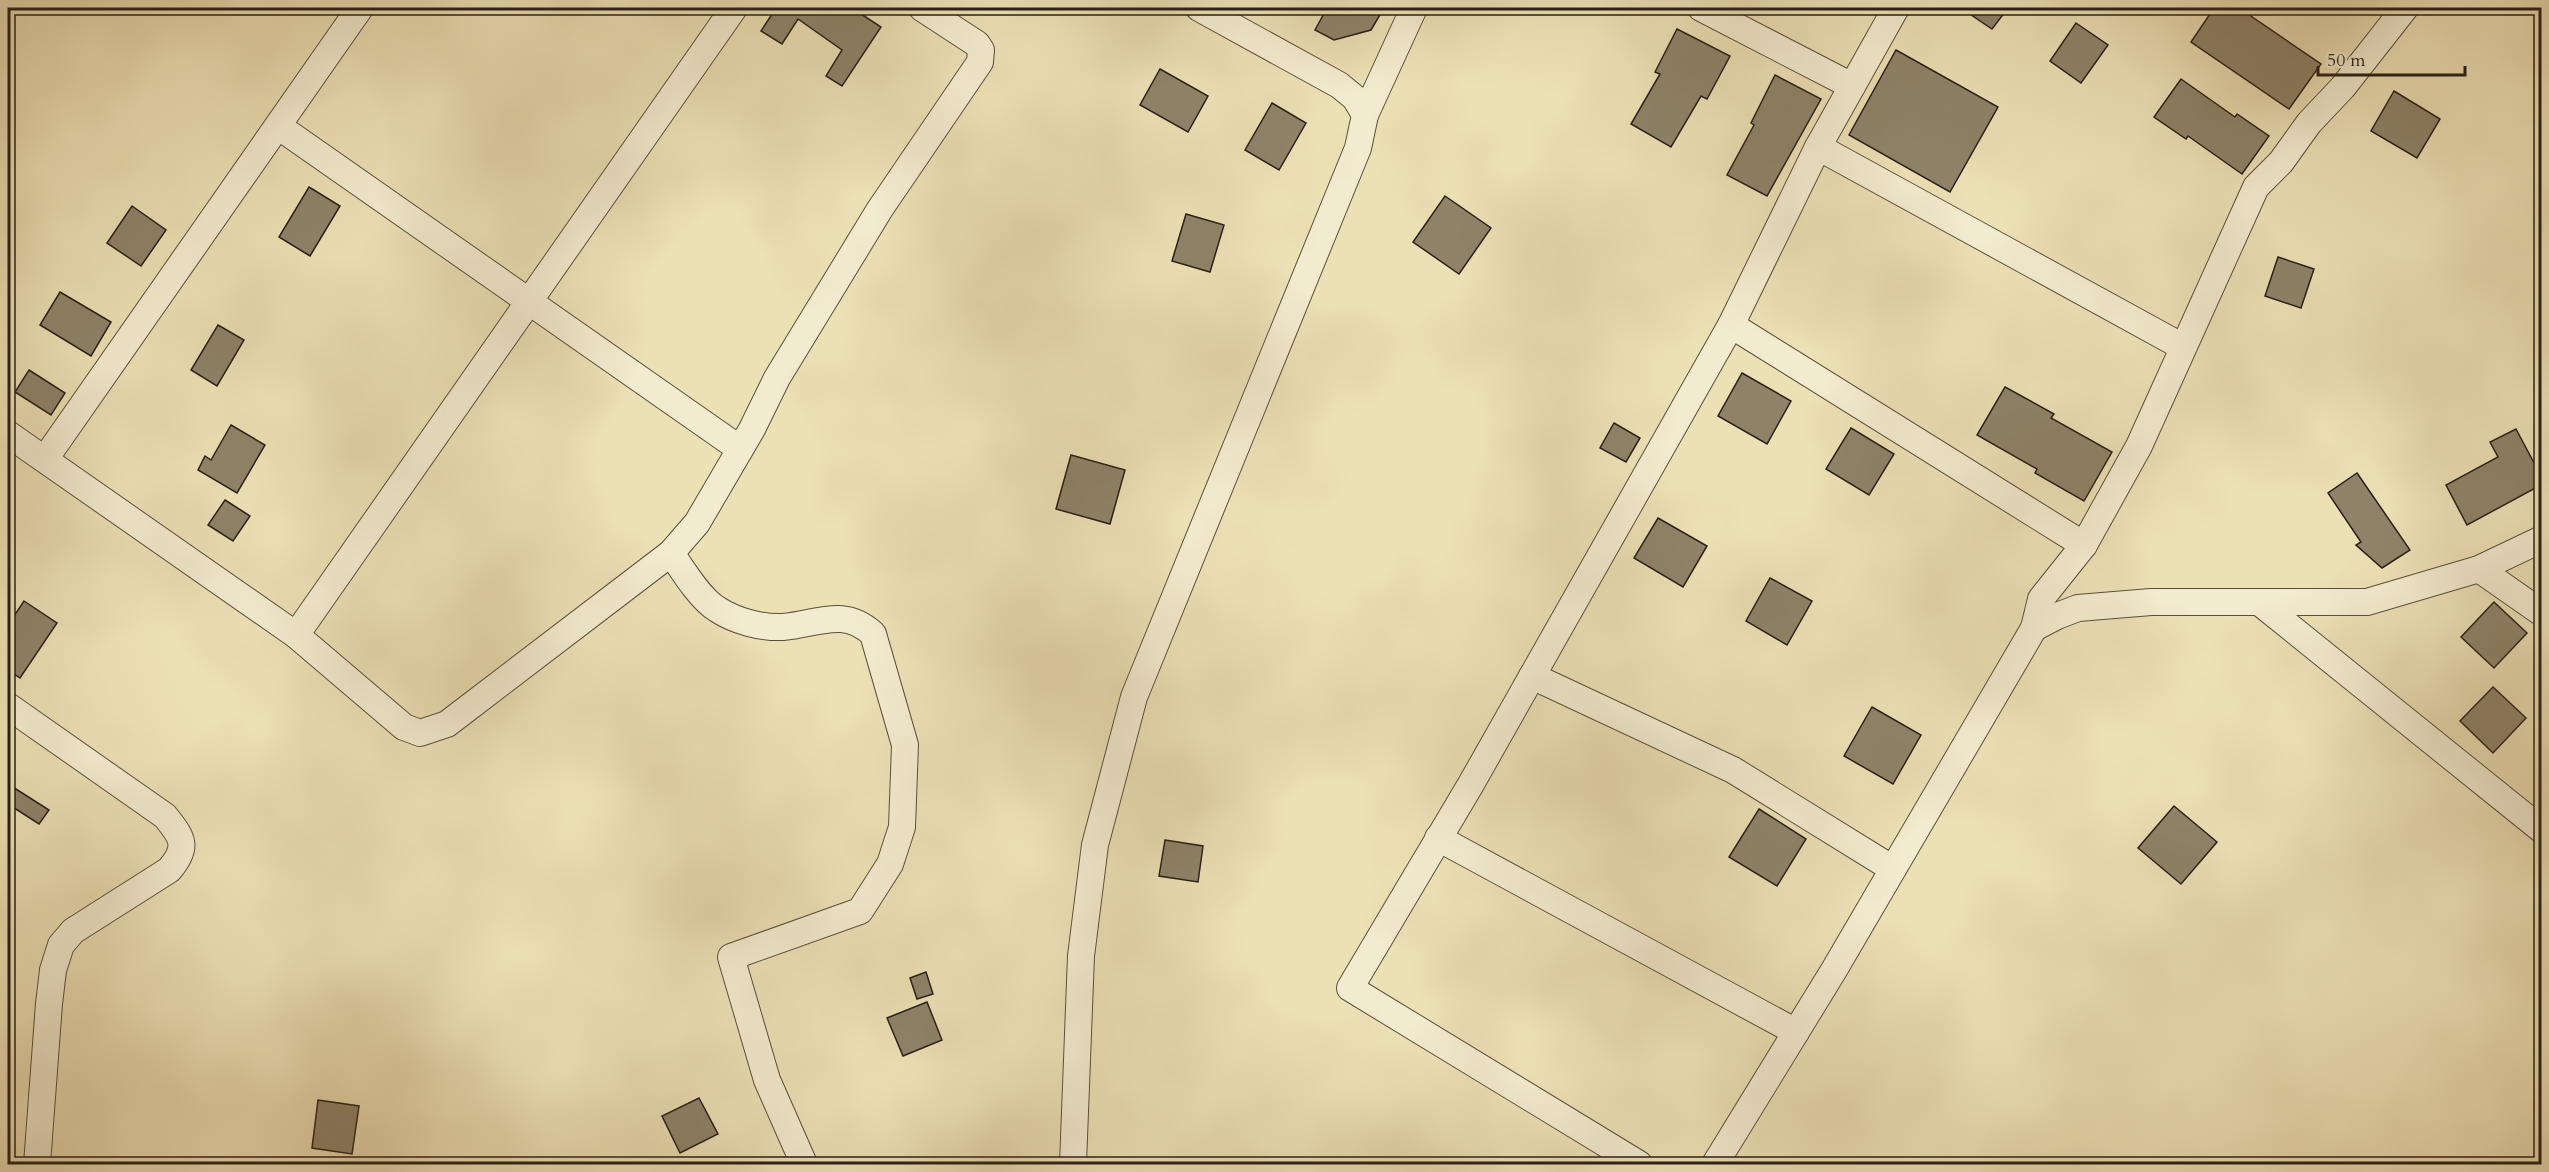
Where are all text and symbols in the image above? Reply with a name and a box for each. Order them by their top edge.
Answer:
scale bar [2318,39,2465,77]
text: 50 m [2327,48,2366,73]

